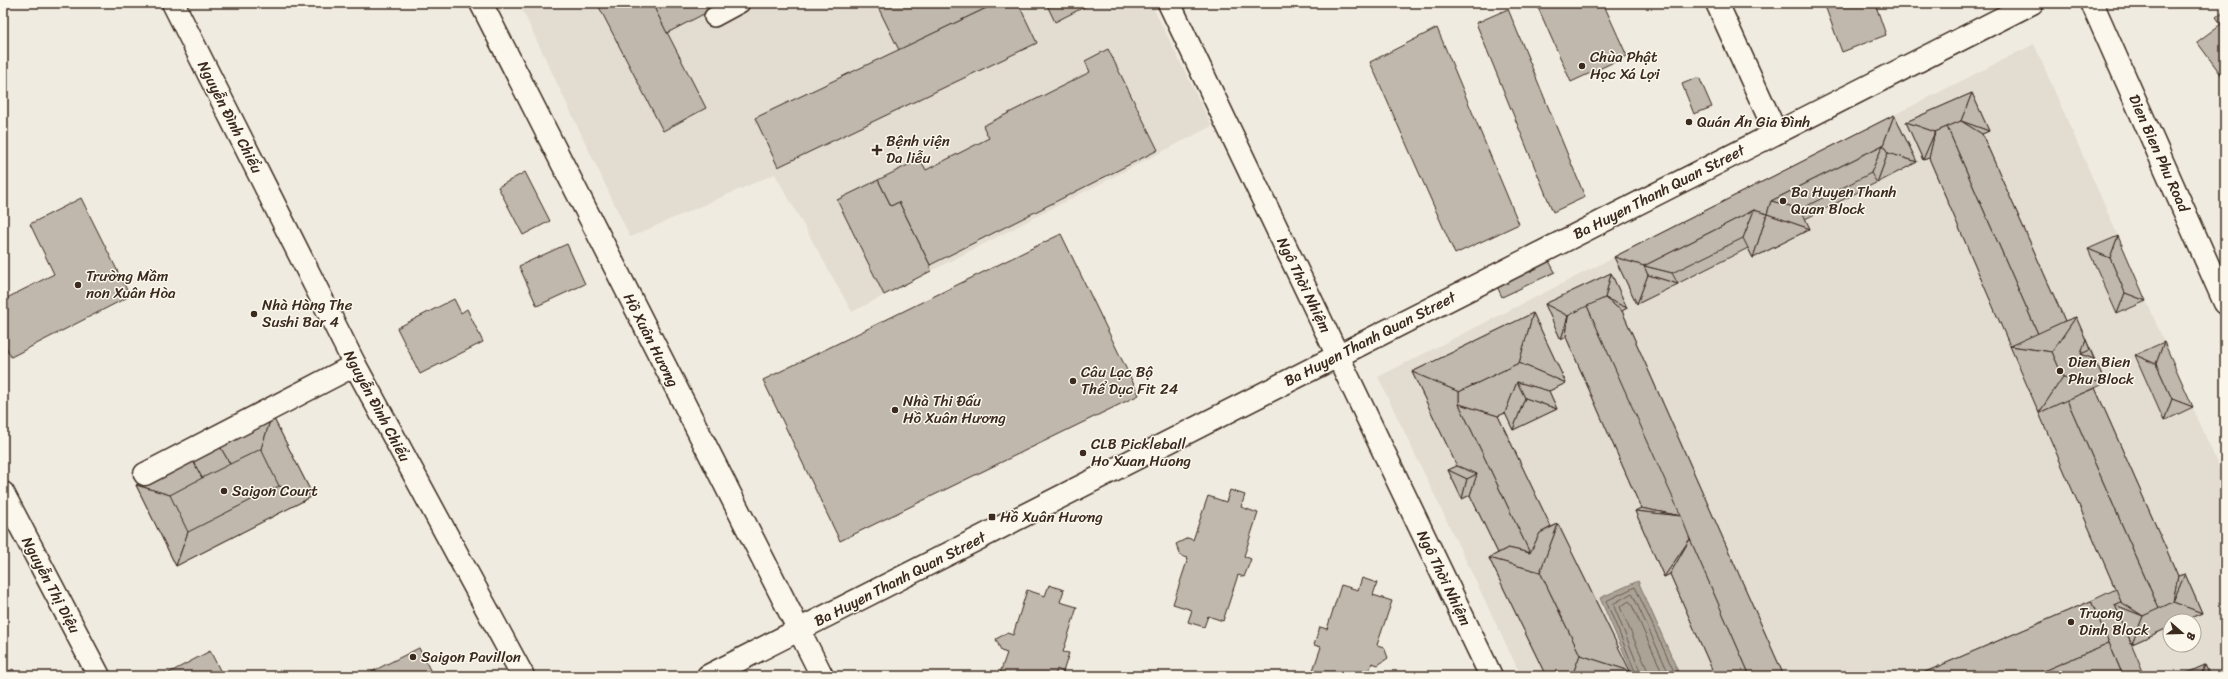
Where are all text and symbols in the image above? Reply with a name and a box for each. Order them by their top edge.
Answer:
place label: Chùa Phật Học Xá Lợi [1590,44,1661,87]
street label: Nguyễn Đình Chiểu [190,56,270,178]
marker: Chùa Phật Học Xá Lợi [1577,61,1587,71]
street label: Dien Bien Phu Road [2121,90,2197,217]
place label: Quán Ăn Gia Đình [1697,109,1810,135]
marker: Quán Ăn Gia Đình [1684,117,1694,127]
place label: Bệnh viện Da liễu [886,128,950,171]
street label: Ba Huyen Thanh Quan Street [1568,137,1750,247]
marker: Bệnh viện Da liễu [871,144,883,156]
place label: Ba Huyen Thanh Quan Block [1791,179,1896,222]
marker: Ba Huyen Thanh Quan Block [1778,196,1788,206]
street label: Ngô Thời Nhiệm [1270,233,1339,338]
place label: Trường Mầm non Xuân Hòa [86,263,176,306]
marker: Trường Mầm non Xuân Hòa [73,280,83,290]
street label: Ba Huyen Thanh Quan Street [1279,284,1461,394]
street label: Hồ Xuân Hương [616,288,686,392]
place label: Nhà Hàng The Sushi Bar 4 [262,292,353,335]
marker: Nhà Hàng The Sushi Bar 4 [249,309,259,319]
street label: Nguyễn Đình Chiểu [337,345,417,467]
place label: Dien Bien Phu Block [2068,349,2135,392]
place label: Câu Lạc Bộ Thể Dục Fit 24 [1081,359,1178,402]
marker: Dien Bien Phu Block [2055,366,2065,376]
marker: Câu Lạc Bộ Thể Dục Fit 24 [1068,376,1078,386]
place label: Nhà Thi Đấu Hồ Xuân Hương [903,388,1006,431]
marker: Nhà Thi Đấu Hồ Xuân Hương [890,405,900,415]
place label: CLB Pickleball Ho Xuan Huong [1091,431,1191,474]
marker: CLB Pickleball Ho Xuan Huong [1078,448,1088,458]
place label: Saigon Court [232,478,318,504]
marker: Saigon Court [219,486,229,496]
place label: Hồ Xuân Hương [1000,504,1103,530]
marker: Hồ Xuân Hương [987,512,997,522]
street label: Ba Huyen Thanh Quan Street [809,524,991,634]
street label: Ngô Thời Nhiệm [1410,526,1479,631]
street label: Nguyễn Thị Diệu [15,532,87,638]
place label: Truong Dinh Block [2079,600,2149,643]
north arrow [2162,613,2202,653]
marker: Truong Dinh Block [2066,617,2076,627]
text: B [2181,630,2201,643]
place label: Saigon Pavillon [421,644,521,670]
marker: Saigon Pavillon [408,652,418,662]

